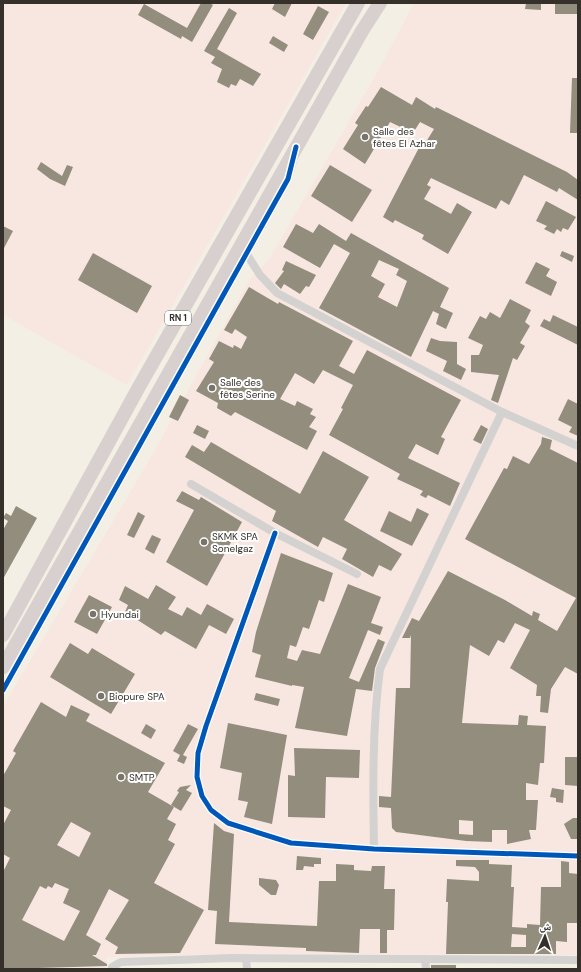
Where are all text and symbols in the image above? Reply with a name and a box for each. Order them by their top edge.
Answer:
place label: Salle des fêtes El Azhar [373,125,436,150]
marker: Salle des fêtes El Azhar [360,132,370,142]
road number: RN 1 [165,311,191,325]
place label: Salle des fêtes Serine [220,376,275,401]
marker: Salle des fêtes Serine [207,383,217,393]
place label: SKMK SPA Sonelgaz [212,530,258,555]
marker: SKMK SPA Sonelgaz [199,537,209,547]
place label: Hyundai [101,608,139,621]
marker: Hyundai [88,609,98,619]
place label: Biopure SPA [109,690,165,703]
marker: Biopure SPA [96,691,106,701]
place label: SMTP [129,771,155,784]
marker: SMTP [116,772,126,782]
north arrow [525,916,565,956]
text: ش [539,919,552,934]

